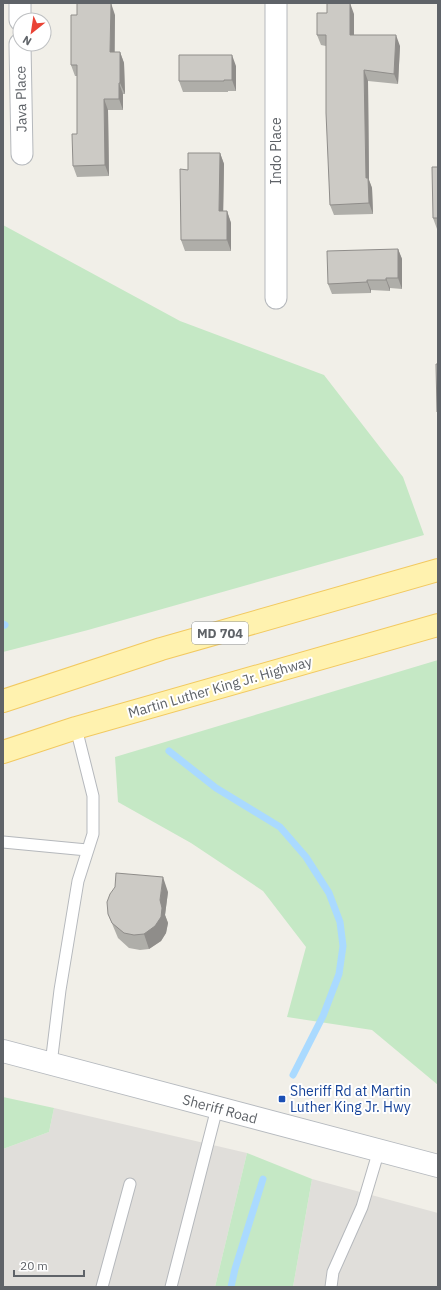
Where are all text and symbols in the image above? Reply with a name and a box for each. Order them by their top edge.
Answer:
north arrow [12,12,52,52]
text: N [20,33,34,49]
street label: Java Place [11,65,31,132]
street label: Indo Place [267,117,285,185]
road number: MD 704 [192,622,248,644]
street label: Martin Luther King Jr. Highway [126,652,314,722]
place label: Sheriff Rd at Martin Luther King Jr. Hwy [290,1082,411,1116]
street label: Sheriff Road [180,1090,260,1128]
marker: Sheriff Rd at Martin Luther King Jr. Hwy [277,1094,287,1104]
scale bar [14,1252,84,1278]
text: 20 m [20,1258,48,1273]

